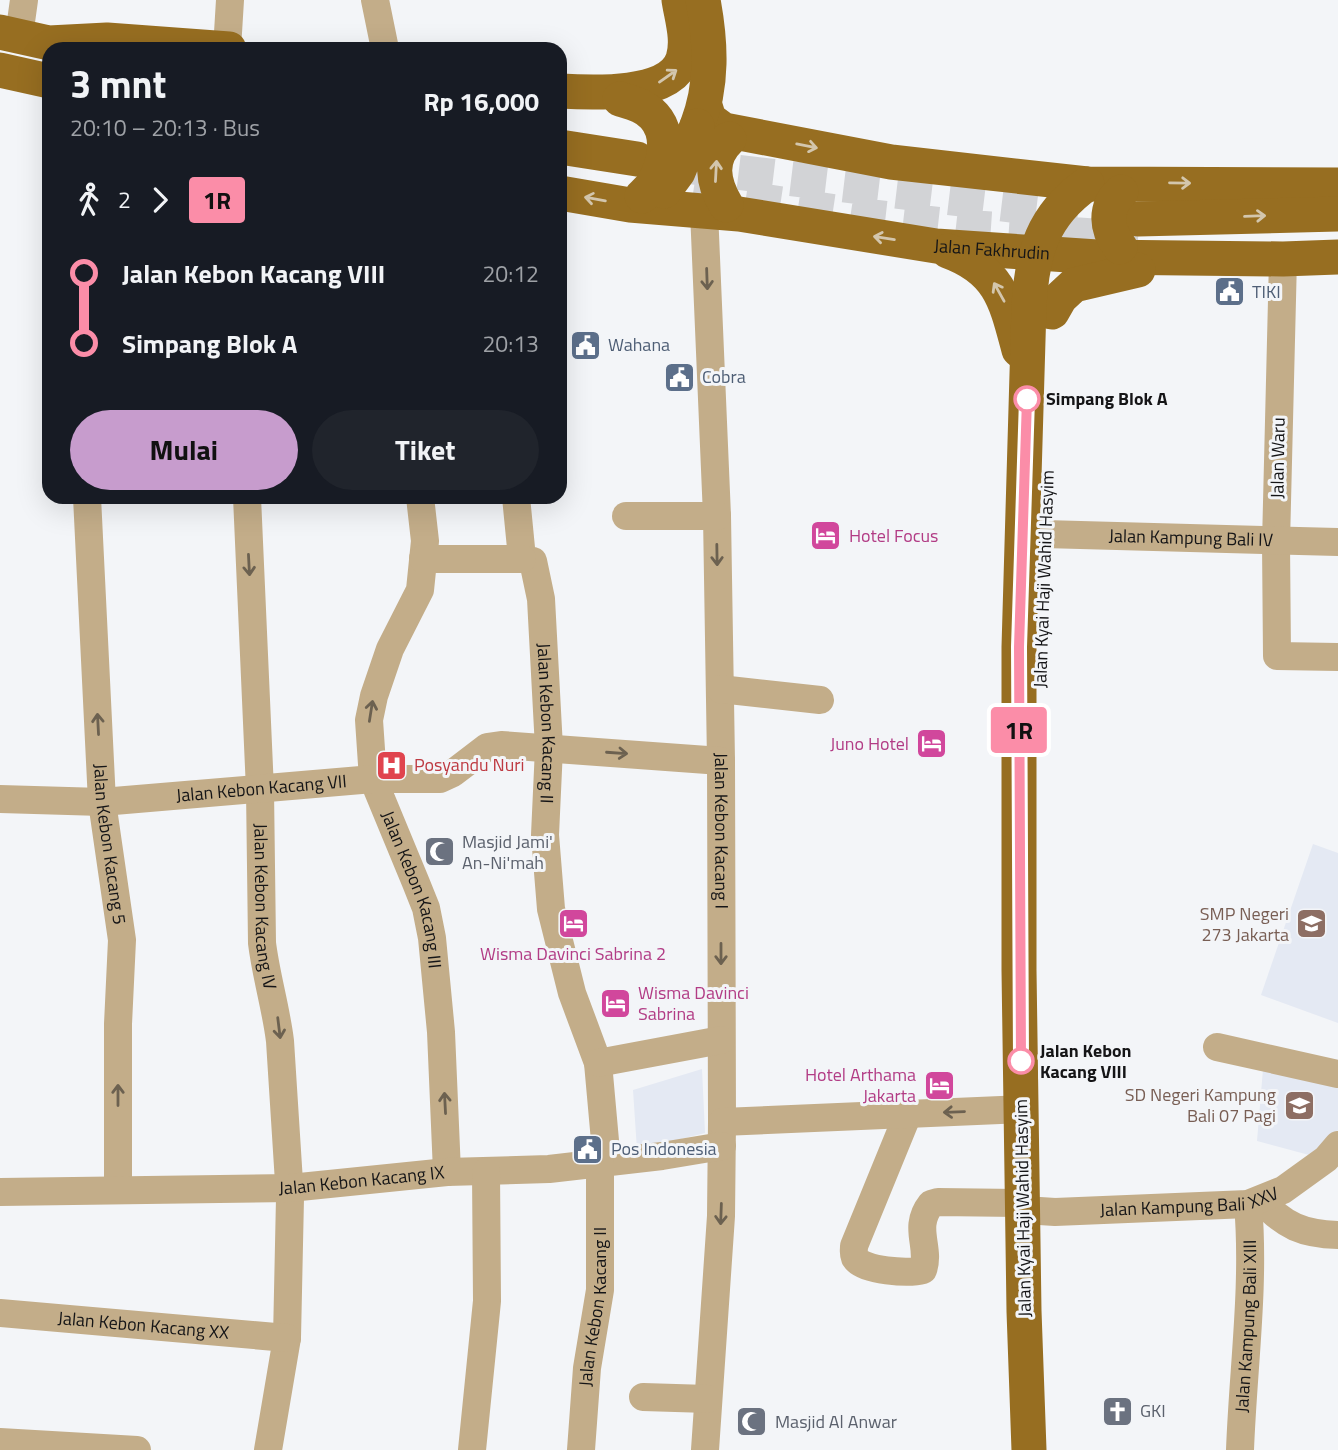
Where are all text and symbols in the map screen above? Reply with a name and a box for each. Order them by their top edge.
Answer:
text: 3 mnt [70,55,166,113]
one-way arrow [658,69,677,83]
text: Rp 16,000 [423,82,539,121]
text: 20:10 – 20:13 · Bus [70,110,260,145]
one-way arrow [795,139,818,153]
one-way arrow [710,160,723,183]
one-way arrow [1168,176,1191,190]
icon: walk [70,181,108,219]
icon: forward [141,181,179,219]
text: 2 [118,182,131,217]
text: 1R [203,182,231,218]
one-way arrow [584,192,607,205]
one-way arrow [1244,209,1267,222]
one-way arrow [874,231,896,244]
street label: Jalan Fakhrudin [933,232,1051,267]
text: Jalan Kebon Kacang VIII [122,254,385,293]
text: 20:12 [482,256,539,291]
one-way arrow [701,267,714,290]
public building icon: TIKI [1212,275,1246,309]
place label: TIKI [1252,278,1281,305]
one-way arrow [992,282,1005,303]
text: Simpang Blok A [122,324,298,363]
text: 20:13 [482,326,539,361]
public building icon: Wahana [568,328,602,362]
place label: Wahana [608,331,670,358]
public building icon: Cobra [662,360,696,394]
place label: Cobra [702,363,746,390]
place label: Simpang Blok A [1046,385,1168,412]
marker: Simpang Blok A [1014,386,1040,412]
button: Mulai [70,410,298,490]
button: Tiket [312,410,539,490]
street label: Jalan Waru [1263,417,1292,499]
street label: Jalan Kyai Haji Wahid Hasyim [1026,470,1061,688]
hotel icon: Hotel Focus [809,519,843,553]
place label: Hotel Focus [849,522,938,549]
street label: Jalan Kampung Bali IV [1108,522,1274,553]
one-way arrow [711,543,724,566]
one-way arrow [242,553,255,576]
street label: Jalan Kebon Kacang II [530,642,563,804]
one-way arrow [365,701,378,723]
line badge: 1R [988,707,1050,753]
text: 1R [1005,712,1033,748]
one-way arrow [91,713,104,736]
hotel icon: Juno Hotel [915,727,949,761]
place label: Juno Hotel [830,730,909,757]
one-way arrow [605,747,628,760]
hospital icon: Posyandu Nuri [374,748,408,782]
place label: Posyandu Nuri [414,751,524,778]
street label: Jalan Kebon Kacang I [708,752,735,909]
street label: Jalan Kebon Kacang 5 [87,763,134,926]
street label: Jalan Kebon Kacang VII [175,767,348,809]
street label: Jalan Kebon Kacang III [375,806,449,970]
street label: Jalan Kebon Kacang IV [247,823,284,993]
place label: Masjid Jami' An-Ni'mah [462,828,553,876]
mosque icon: Masjid Jami' An-Ni'mah [422,835,456,869]
place label: SMP Negeri 273 Jakarta [1200,900,1289,948]
hotel icon: Wisma Davinci Sabrina 2 [556,907,590,941]
school or university icon: SMP Negeri 273 Jakarta [1295,907,1329,941]
place label: Wisma Davinci Sabrina 2 [480,940,666,967]
one-way arrow [714,942,728,965]
place label: Wisma Davinci Sabrina [638,979,749,1027]
hotel icon: Wisma Davinci Sabrina [598,986,632,1020]
one-way arrow [272,1016,285,1039]
place label: Jalan Kebon Kacang VIII [1040,1037,1131,1085]
marker: Jalan Kebon Kacang VIII [1008,1048,1034,1074]
place label: Hotel Arthama Jakarta [805,1061,916,1109]
hotel icon: Hotel Arthama Jakarta [922,1068,956,1102]
place label: SD Negeri Kampung Bali 07 Pagi [1125,1081,1276,1129]
one-way arrow [111,1084,125,1107]
school or university icon: SD Negeri Kampung Bali 07 Pagi [1282,1088,1316,1122]
one-way arrow [438,1092,451,1115]
street label: Jalan Kyai Haji Wahid Hasyim [1007,1099,1038,1317]
one-way arrow [942,1105,965,1118]
public building icon: Pos Indonesia [571,1132,605,1166]
place label: Pos Indonesia [611,1135,717,1162]
street label: Jalan Kebon Kacang IX [279,1158,446,1201]
street label: Jalan Kampung Bali XXV [1099,1179,1283,1223]
one-way arrow [714,1202,727,1225]
street label: Jalan Kebon Kacang II [572,1227,613,1387]
street label: Jalan Kampung Bali XIII [1228,1240,1263,1413]
street label: Jalan Kebon Kacang XX [57,1304,230,1346]
church icon: GKI [1100,1394,1134,1428]
place label: GKI [1140,1397,1166,1424]
mosque icon: Masjid Al Anwar [735,1405,769,1439]
place label: Masjid Al Anwar [775,1408,897,1435]

